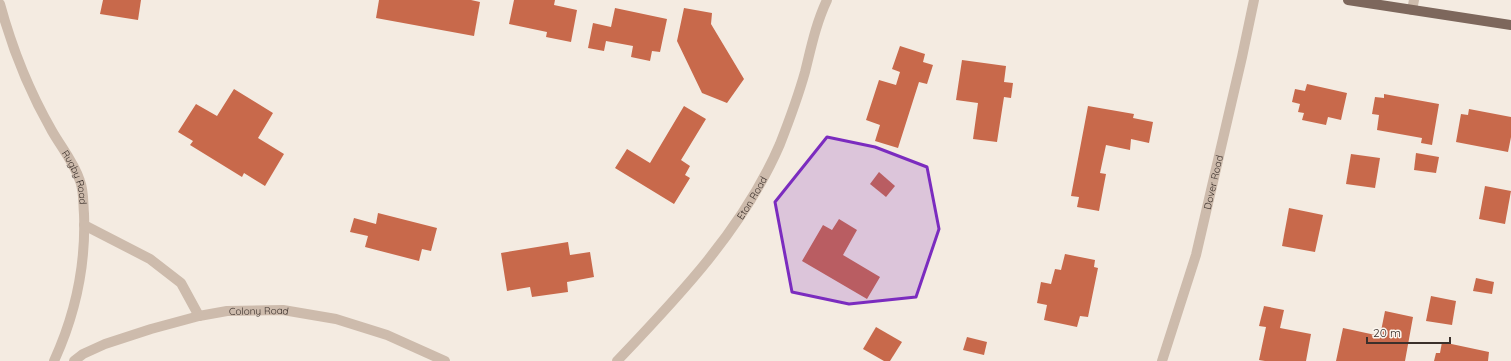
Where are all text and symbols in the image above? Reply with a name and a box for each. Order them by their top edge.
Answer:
street label: Rugby Road [59,147,90,205]
street label: Dover Road [1200,154,1226,211]
street label: Eton Road [733,174,770,222]
street label: Colony Road [229,304,290,317]
scale bar [1367,319,1450,345]
text: 20 m [1373,325,1401,340]

